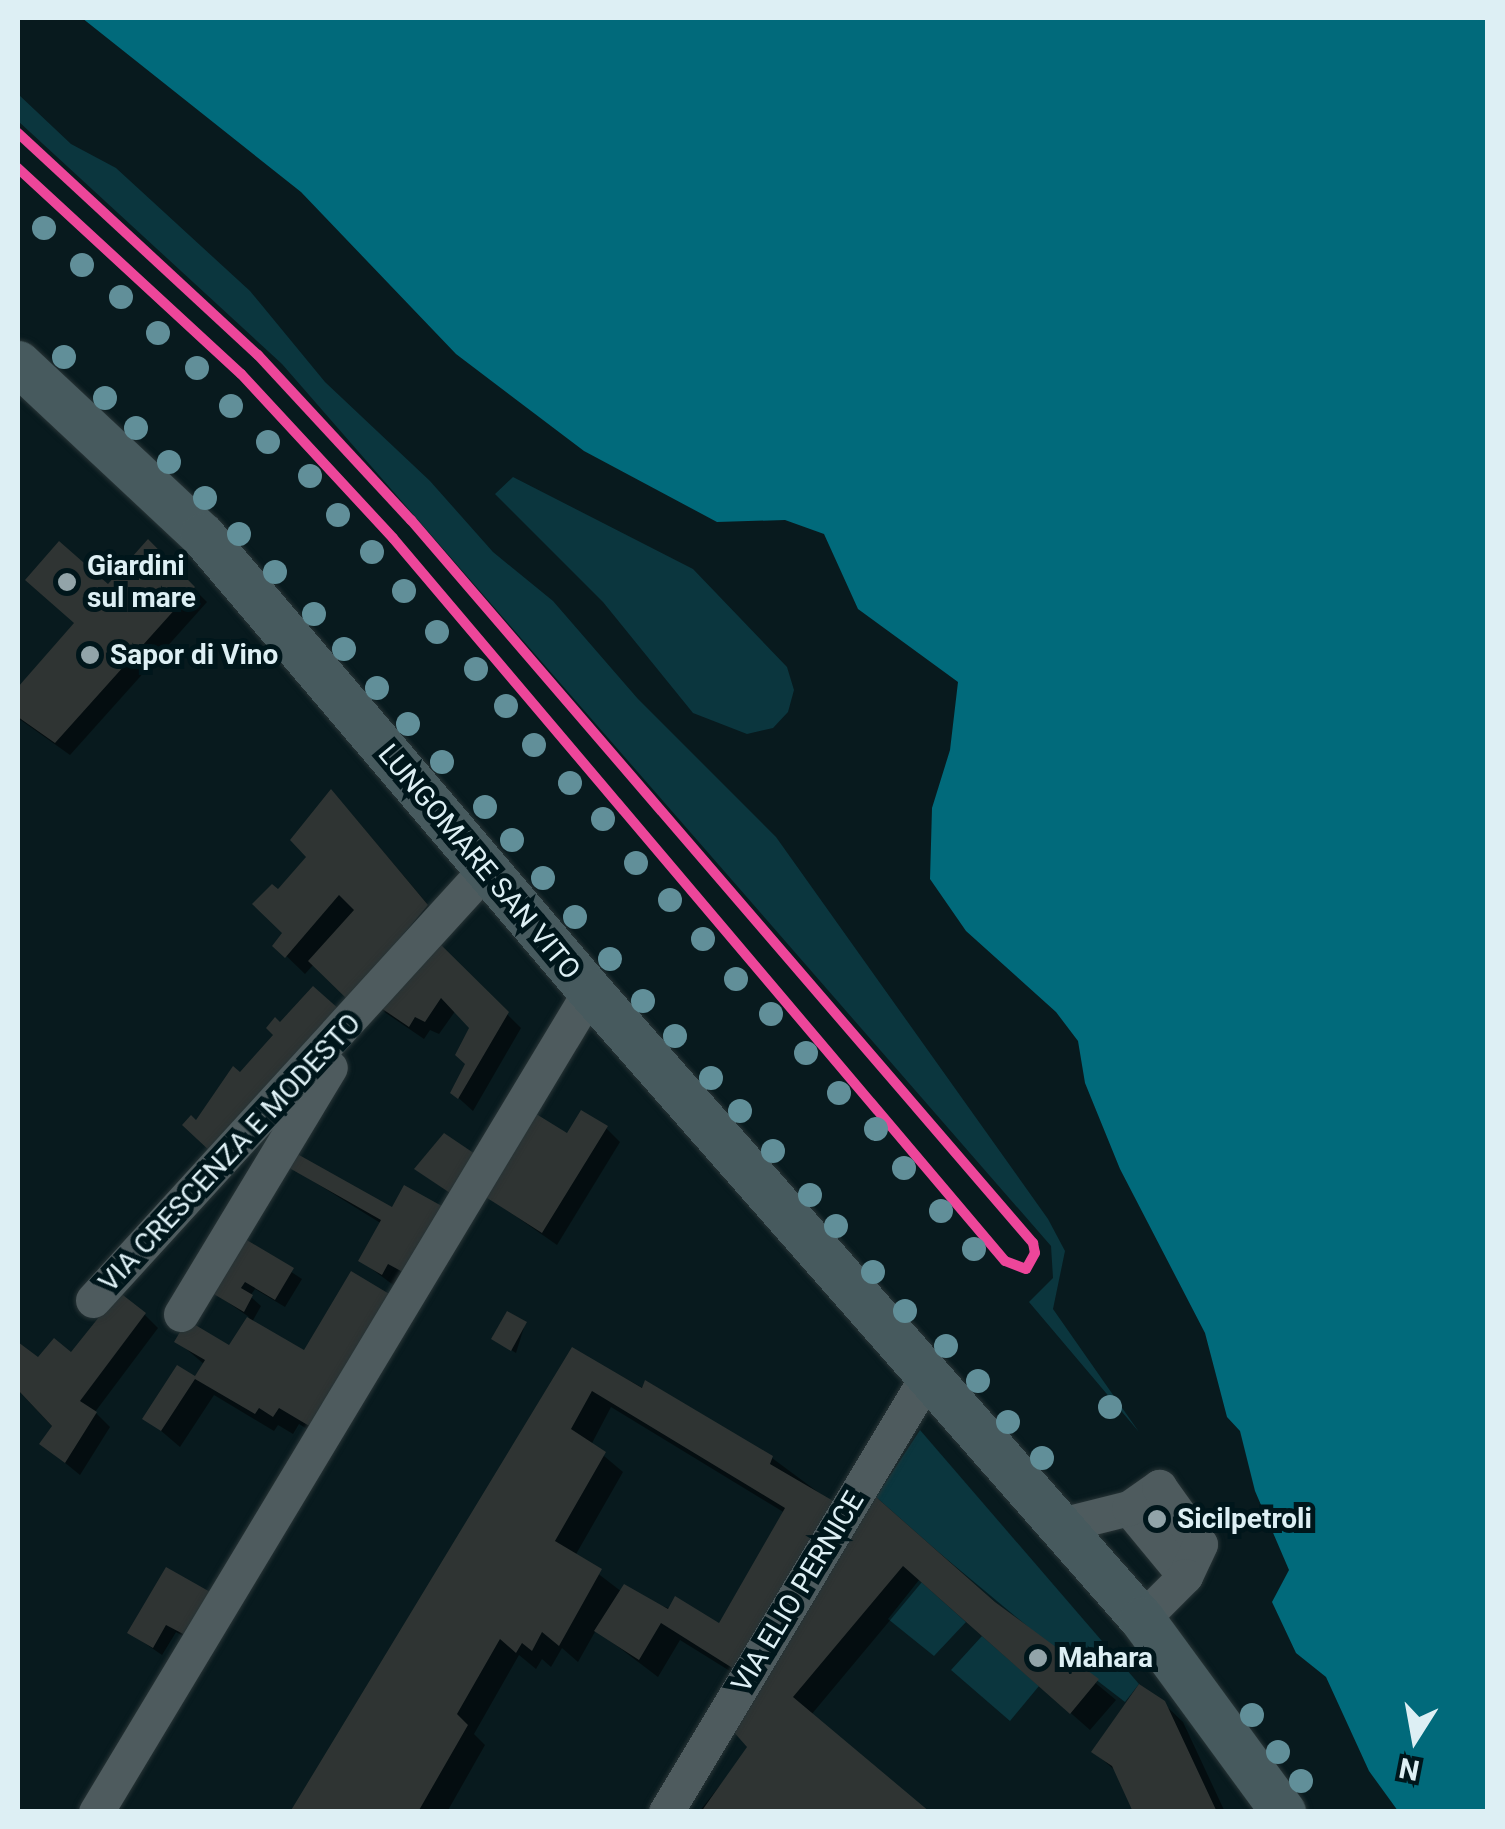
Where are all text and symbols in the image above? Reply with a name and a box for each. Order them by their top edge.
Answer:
place label: Giardini sul mare [87,549,196,615]
marker: Giardini sul mare [56,571,78,593]
place label: Sapor di Vino [110,638,278,672]
marker: Sapor di Vino [79,644,101,666]
street label: LUNGOMARE SAN VITO [371,738,587,986]
street label: VIA CRESCENZA E MODESTO [92,1007,368,1299]
street label: VIA ELIO PERNICE [725,1486,871,1698]
place label: Sicilpetroli [1177,1502,1312,1536]
marker: Sicilpetroli [1146,1508,1168,1530]
place label: Mahara [1058,1641,1153,1675]
marker: Mahara [1027,1647,1049,1669]
north arrow [1365,1689,1465,1789]
text: N [1396,1751,1422,1787]

